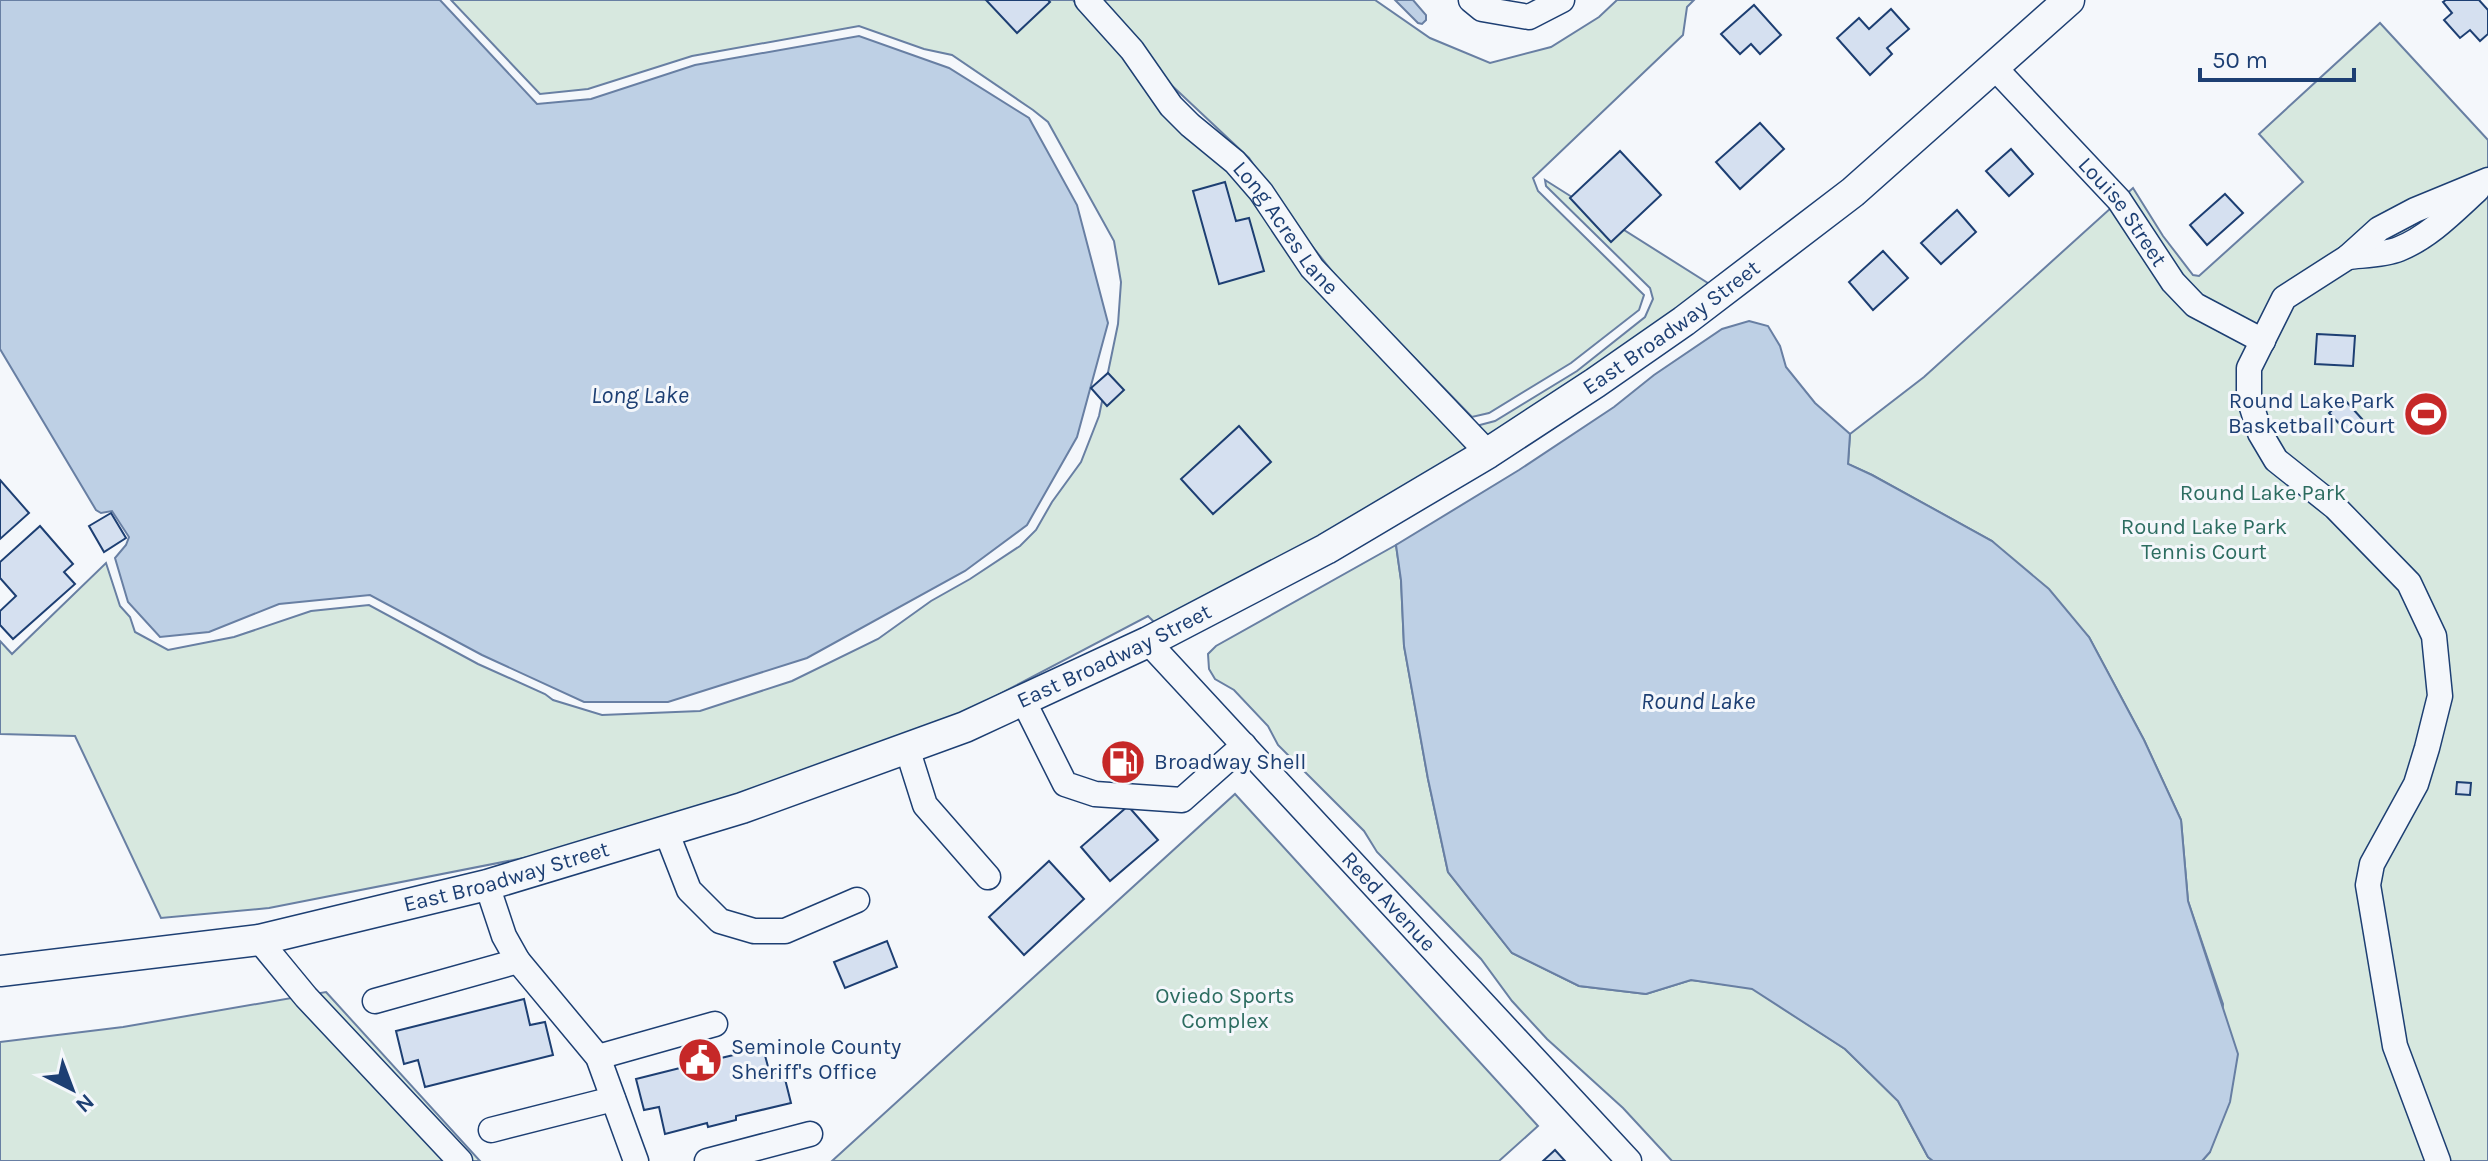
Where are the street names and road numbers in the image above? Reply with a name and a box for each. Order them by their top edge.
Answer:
street label: Louise Street [2073,152,2172,271]
street label: Long Acres Lane [1227,156,1344,300]
street label: East Broadway Street [1578,255,1765,400]
street label: East Broadway Street [1013,598,1216,714]
street label: East Broadway Street [401,836,612,918]
street label: Reed Avenue [1336,846,1441,957]

